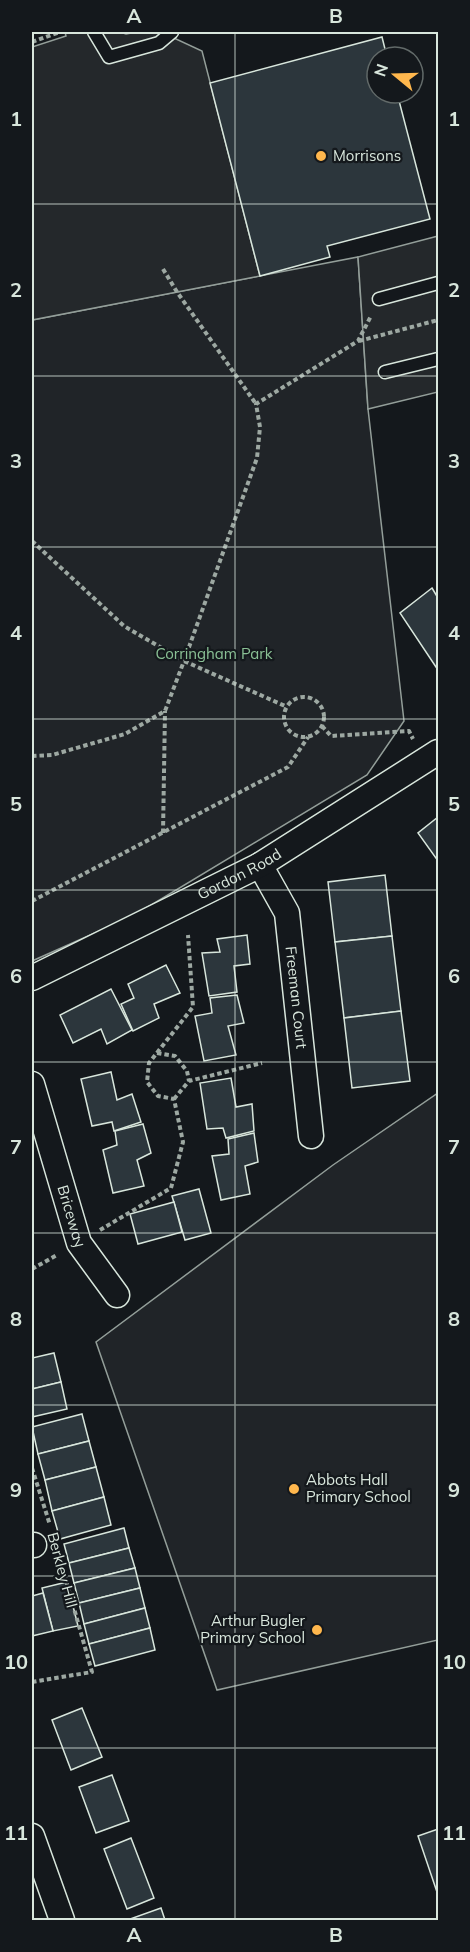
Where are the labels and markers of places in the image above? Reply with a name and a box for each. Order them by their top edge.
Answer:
place label: Morrisons [333,146,401,165]
marker: Morrisons [314,149,328,163]
place label: Abbots Hall Primary School [306,1470,411,1506]
marker: Abbots Hall Primary School [287,1482,301,1496]
place label: Arthur Bugler Primary School [200,1611,306,1647]
marker: Arthur Bugler Primary School [310,1623,324,1637]

